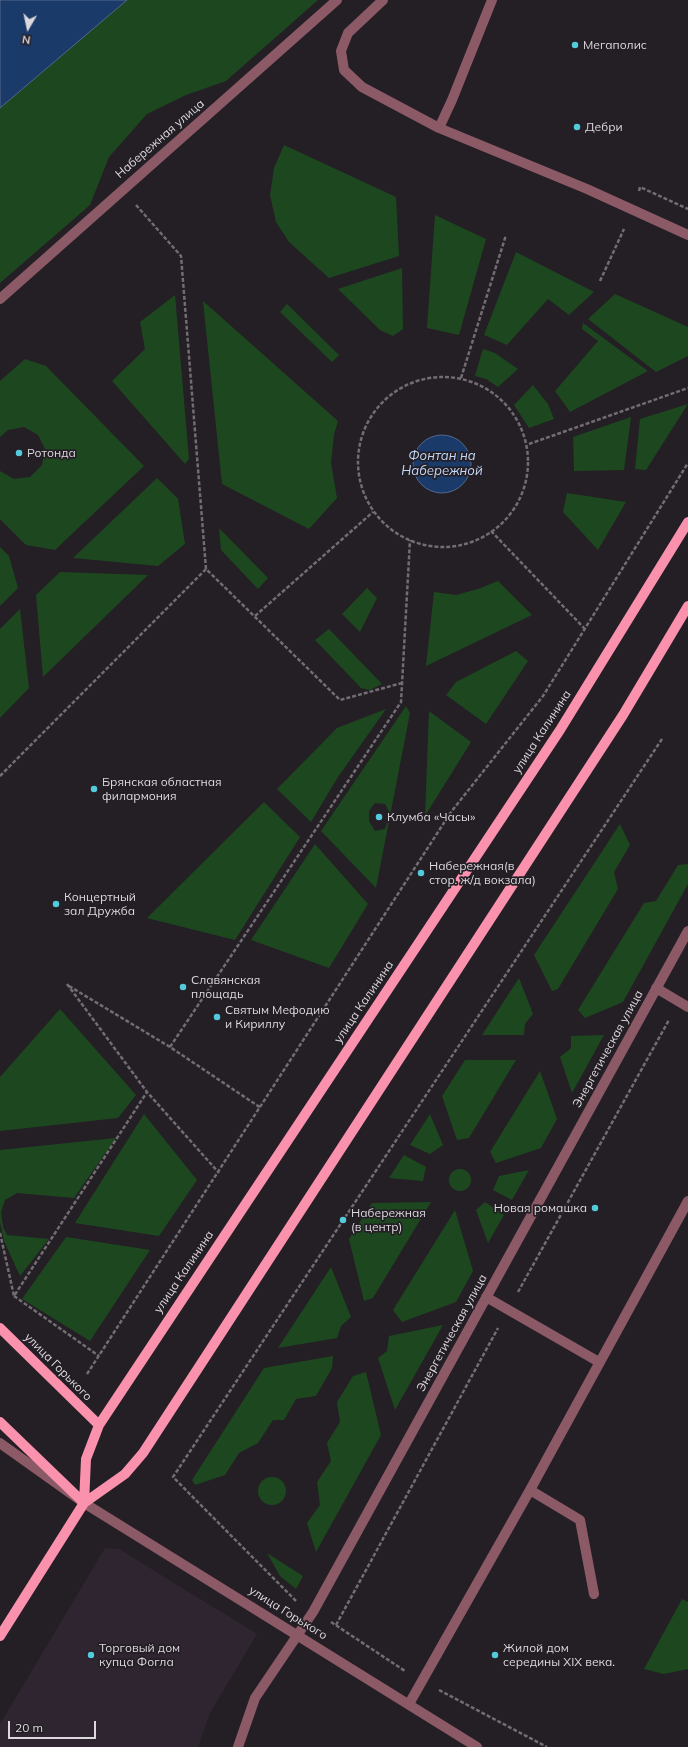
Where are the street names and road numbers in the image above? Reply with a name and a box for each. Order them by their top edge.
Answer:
street label: Набережная улица [113,97,207,181]
street label: улица Калинина [510,688,574,776]
street label: улица Калинина [331,958,397,1046]
street label: Энергетическая улица [570,988,646,1110]
street label: улица Калинина [151,1228,217,1316]
street label: Энергетическая улица [414,1272,490,1394]
street label: улица Горького [21,1330,95,1404]
street label: улица Горького [246,1583,330,1643]

